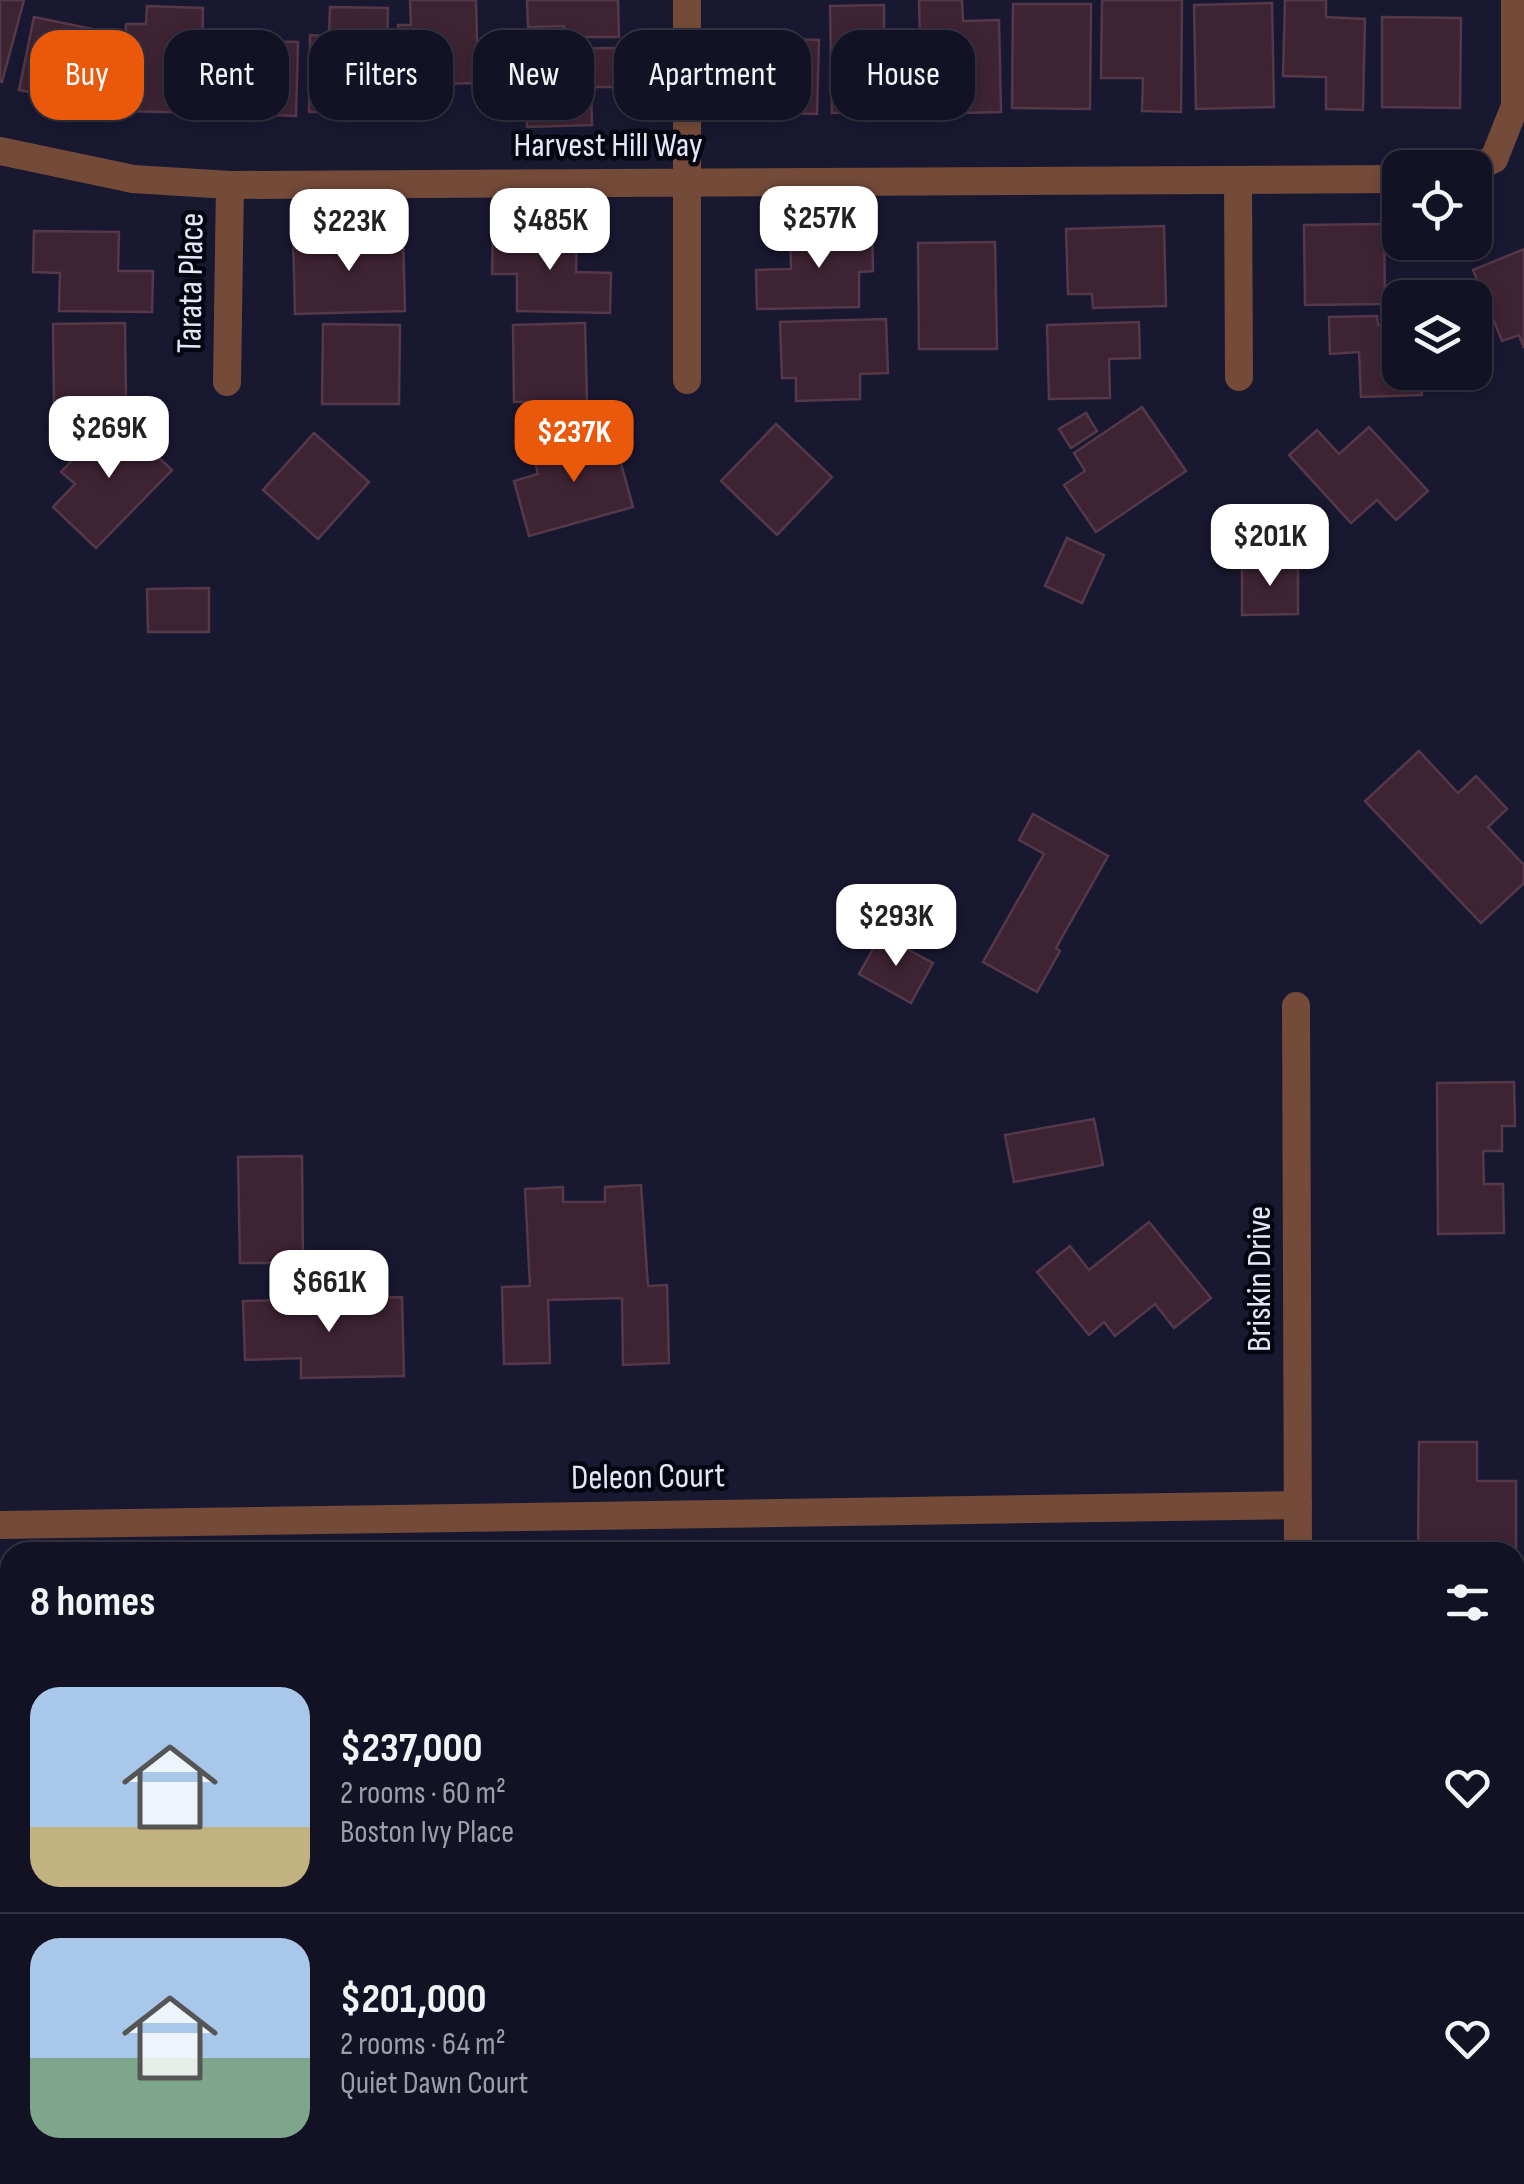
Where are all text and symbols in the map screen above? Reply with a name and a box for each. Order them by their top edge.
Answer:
chip: Buy [30,30,144,120]
chip: Rent [164,30,289,120]
chip: Filters [309,30,453,120]
chip: New [473,30,594,120]
chip: Apartment [614,30,811,120]
chip: House [831,30,975,120]
street label: Harvest Hill Way [513,124,703,167]
map controls [1382,150,1492,390]
button: locate [1382,150,1492,260]
pin: $257K [749,186,889,271]
pin: $485K [480,188,620,273]
pin: $223K [279,189,419,274]
text: $257K [782,199,856,238]
text: $485K [512,201,588,240]
text: $223K [312,202,386,241]
street label: Tarata Place [168,212,214,354]
button: layers [1382,280,1492,390]
pin: $269K [39,396,179,481]
pin: $237K [504,400,644,485]
text: $269K [71,409,147,448]
text: $237K [537,413,611,452]
pin: $201K [1200,504,1340,589]
text: $201K [1233,517,1307,556]
pin: $293K [826,884,966,969]
text: $293K [858,897,934,936]
street label: Briskin Drive [1238,1206,1281,1352]
pin: $661K [259,1250,399,1335]
text: $661K [291,1263,367,1302]
street label: Deleon Court [571,1454,725,1500]
icon: filters [1440,1575,1495,1630]
text: 8 homes [30,1577,155,1628]
text: $237,000 [340,1723,482,1774]
icon: home [110,1727,230,1847]
icon: heart [1440,1760,1495,1815]
text: 2 rooms · 60 m² [340,1774,506,1813]
text: Boston Ivy Place [340,1813,514,1852]
text: $201,000 [340,1974,487,2025]
icon: home [110,1978,230,2098]
icon: heart [1440,2011,1495,2066]
text: 2 rooms · 64 m² [340,2025,506,2064]
text: Quiet Dawn Court [340,2064,528,2103]

